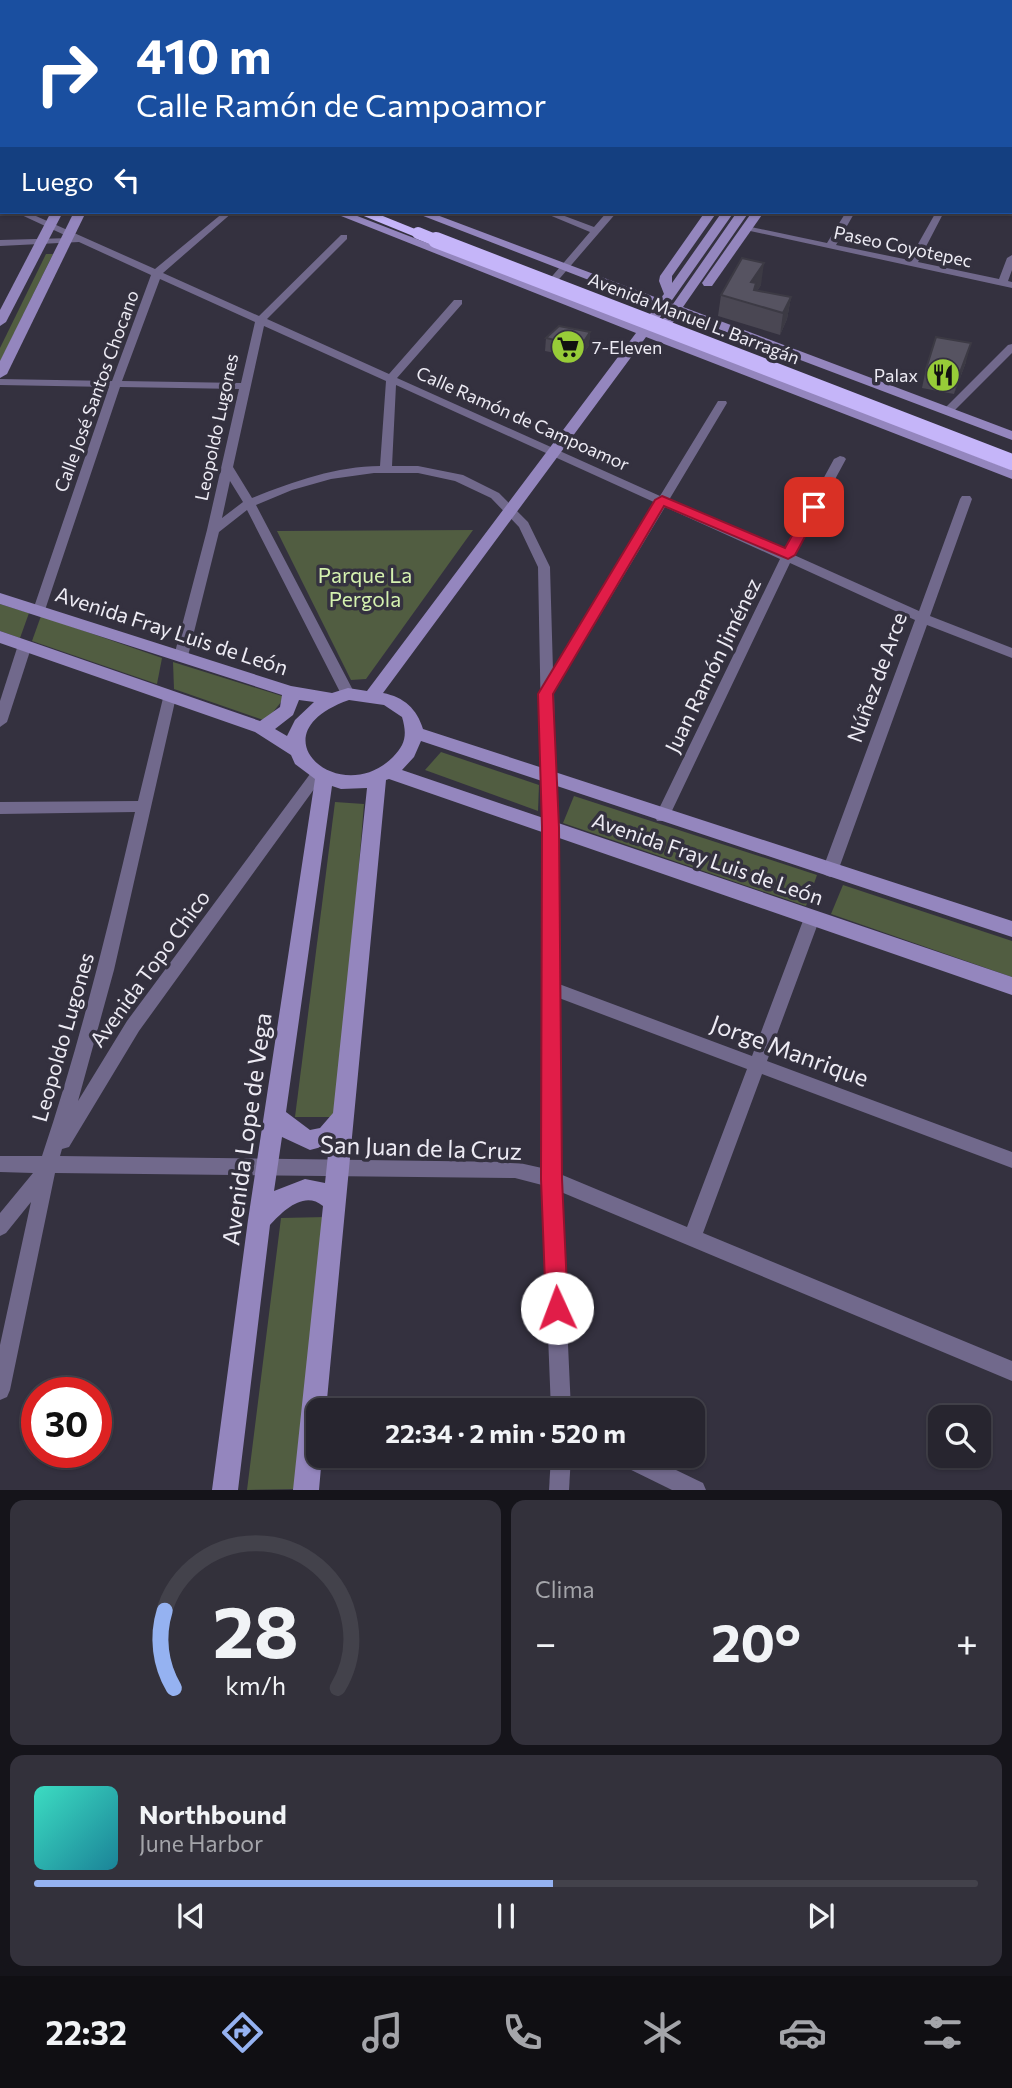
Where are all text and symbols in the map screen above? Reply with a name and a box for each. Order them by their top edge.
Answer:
text: 410 m [136,24,271,84]
icon: right [21,28,112,119]
text: Calle Ramón de Campoamor [136,84,546,124]
icon: left [108,161,146,199]
text: Luego [21,165,94,196]
street label: Paseo Coyotepec [832,221,974,271]
street label: Avenida Manuel L. Barragán [585,267,803,369]
street label: Calle José Santos Chocano [49,287,143,495]
supermarket icon: 7-Eleven [549,328,587,366]
place label: 7-Eleven [592,336,662,358]
street label: Leopoldo Lugones [190,351,242,503]
restaurant icon: Palax [924,356,962,394]
street label: Calle Ramón de Campoamor [413,361,633,475]
place label: Palax [874,364,918,386]
pin [784,477,844,537]
icon: arrive [795,488,833,526]
park label: Parque La Pergola [318,562,412,611]
street label: Juan Ramón Jiménez [659,574,765,756]
street label: Avenida Fray Luis de León [53,581,291,679]
street label: Núñez de Arce [841,609,911,745]
street label: Avenida Fray Luis de León [589,807,827,909]
street label: Avenida Topo Chico [84,885,214,1051]
street label: Leopoldo Lugones [26,950,98,1124]
street label: Jorge Manrique [707,1008,873,1092]
street label: Avenida Lope de Vega [215,1011,277,1247]
street label: San Juan de la Cruz [320,1129,523,1165]
position arrow [520,1271,594,1345]
speed limit sign: 30 [21,1377,112,1468]
map controls [928,1405,991,1468]
button: search [928,1405,991,1468]
text: 22:34 · 2 min · 520 m [385,1417,626,1448]
text: Clima [535,1575,595,1603]
text: 28 [213,1585,299,1674]
text: 20° [711,1609,801,1673]
text: − [535,1618,557,1665]
text: + [956,1618,978,1665]
text: km/h [225,1670,286,1700]
text: Northbound [139,1798,287,1829]
text: June Harbor [139,1829,263,1857]
icon: previous [172,1897,210,1935]
icon: pause [487,1897,525,1935]
icon: next [802,1897,840,1935]
icon: directions [218,2008,267,2057]
icon: music [358,2008,407,2057]
icon: phone [498,2008,547,2057]
icon: climate [638,2008,687,2057]
icon: car [778,2008,827,2057]
icon: filters [918,2008,967,2057]
text: 22:32 [45,2012,127,2052]

